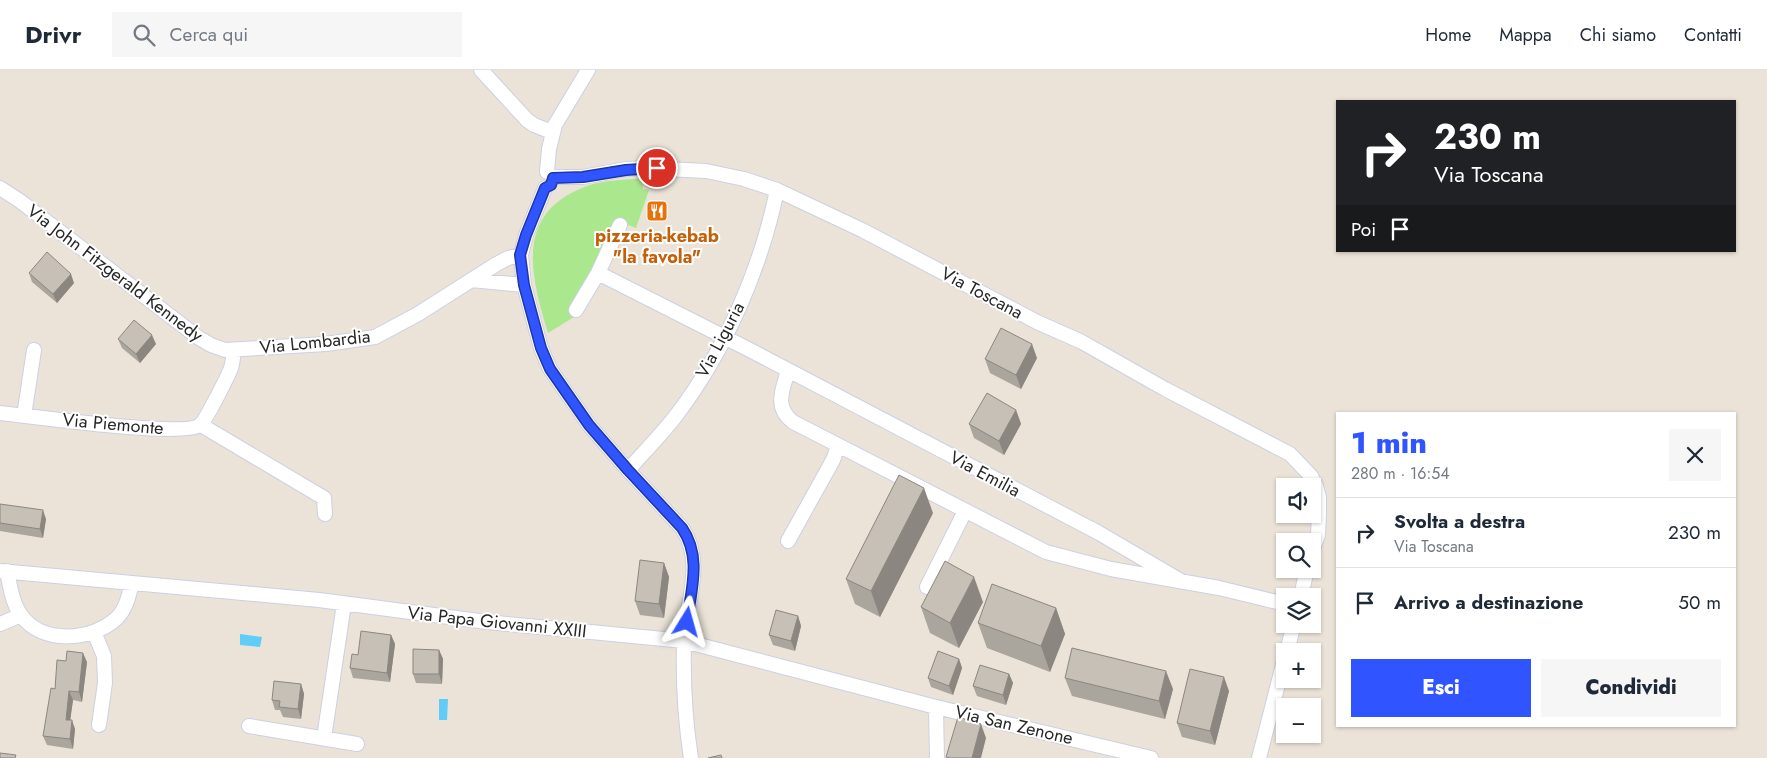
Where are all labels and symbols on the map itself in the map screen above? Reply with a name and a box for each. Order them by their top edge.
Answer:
pin [636,147,678,189]
street label: Via John Fitzgerald Kennedy [22,198,209,348]
restaurant icon: pizzeria-kebab "la favola" [645,199,669,223]
place label: pizzeria-kebab "la favola" [595,223,719,270]
street label: Via Toscana [936,260,1028,326]
street label: Via Liguria [689,297,751,383]
street label: Via Lombardia [258,323,372,361]
street label: Via Piemonte [61,407,165,441]
street label: Via Emilia [945,445,1025,503]
position arrow [660,595,712,647]
street label: Via Papa Giovanni XXIII [406,600,588,644]
street label: Via San Zenone [952,699,1076,751]

